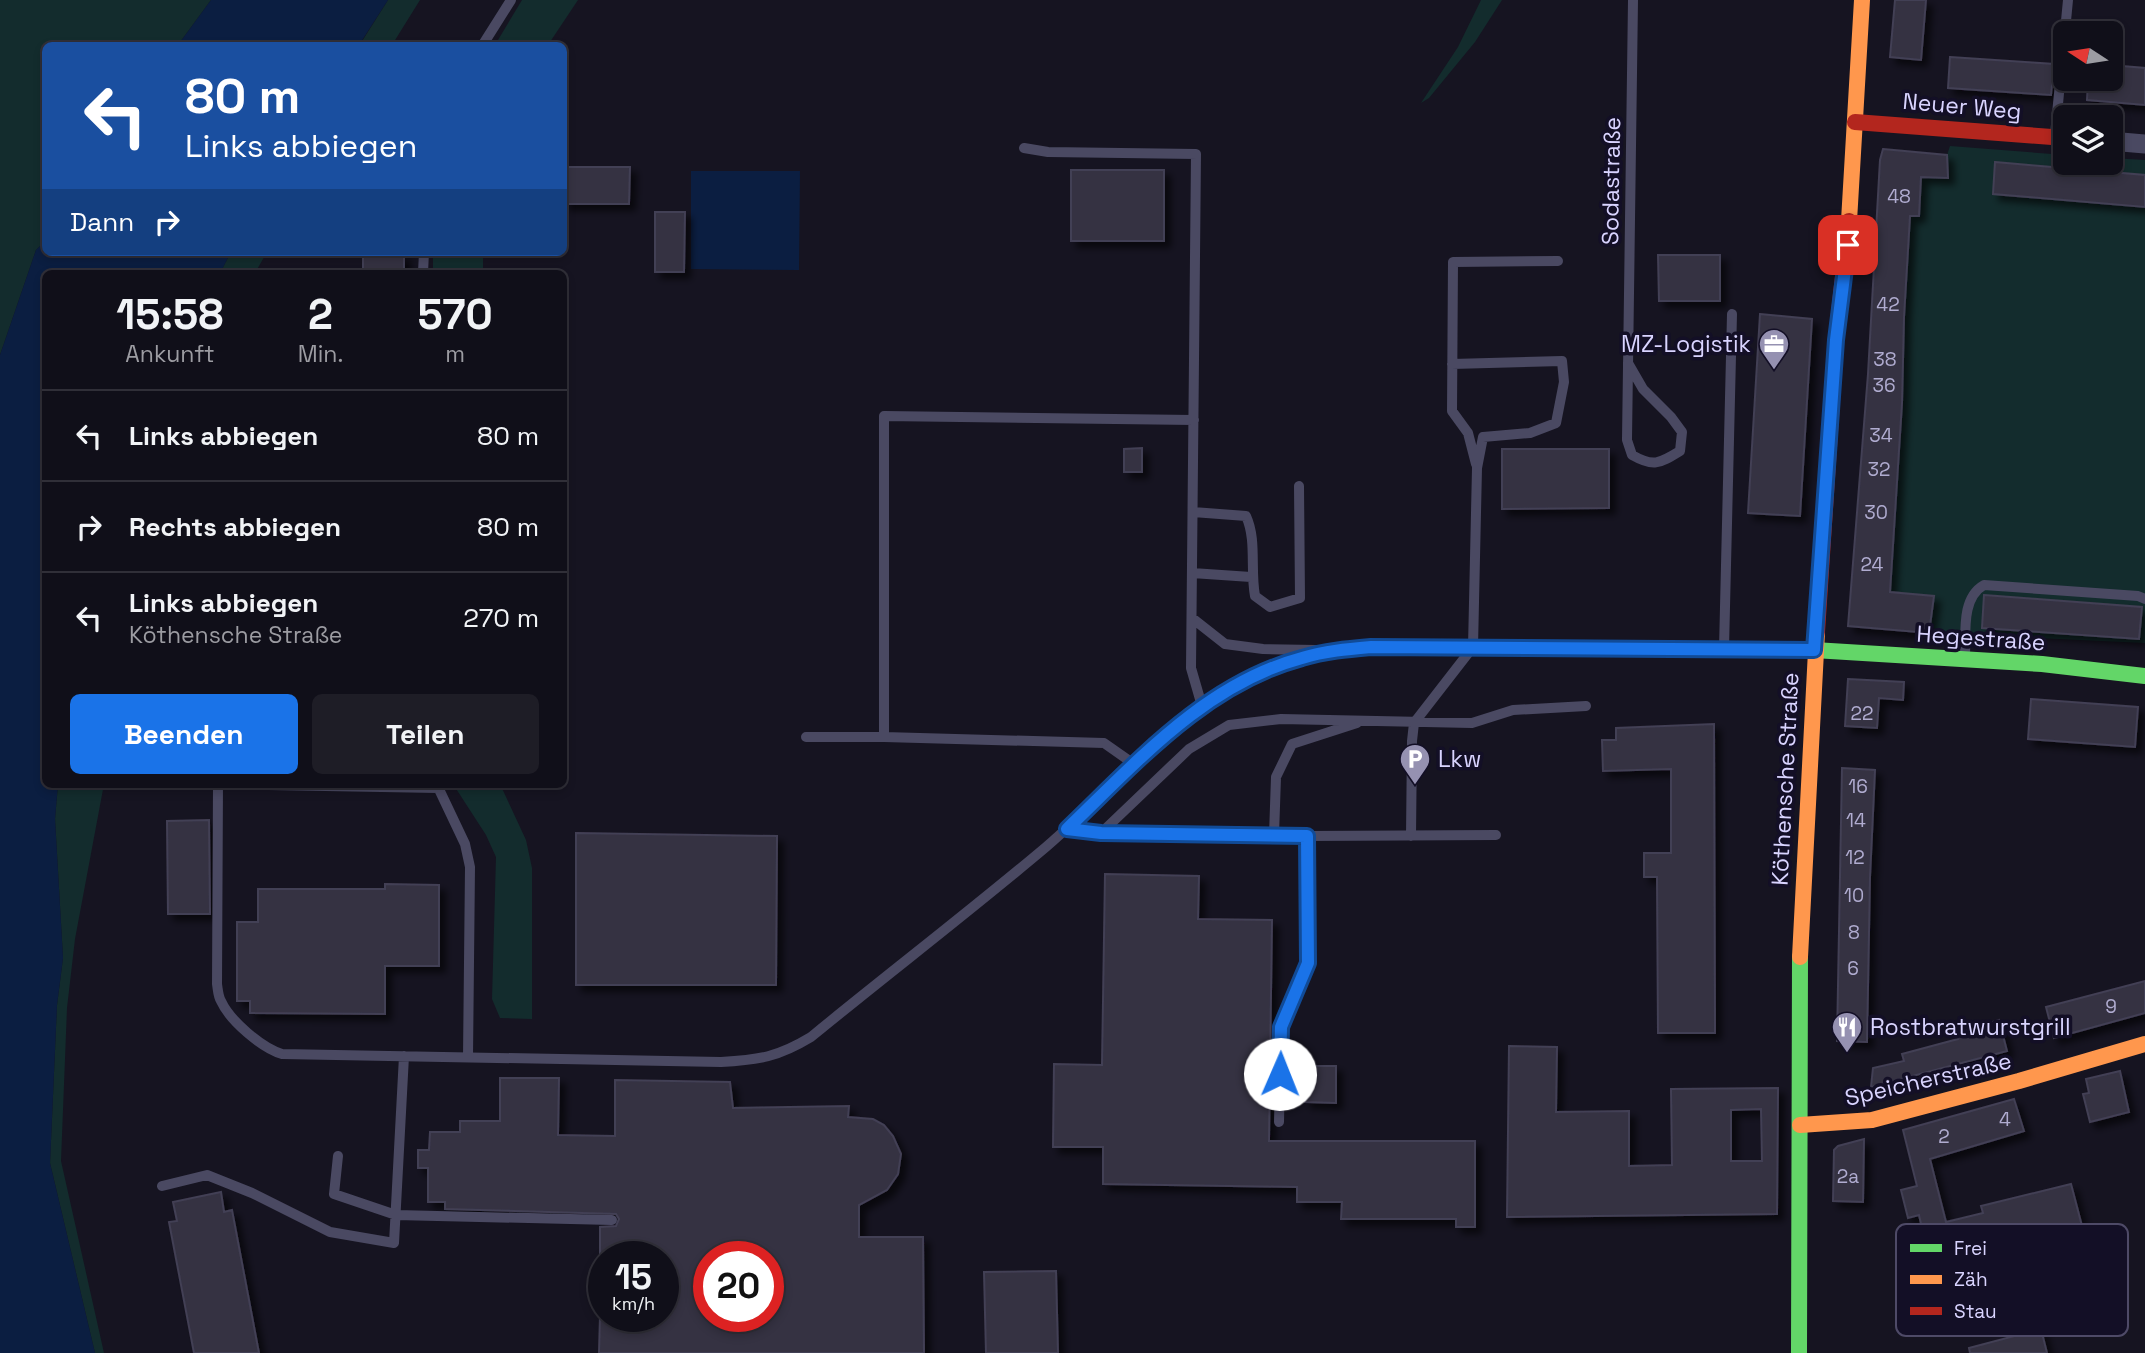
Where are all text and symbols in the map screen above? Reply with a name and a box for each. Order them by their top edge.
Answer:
north arrow [2053,21,2123,91]
map controls [2053,21,2123,175]
text: 80 m [185,65,300,127]
icon: left [70,70,161,161]
street label: Neuer Weg [1901,86,2023,126]
button: layers [2053,105,2123,175]
street label: Sodastraße [1595,117,1627,245]
text: Links abbiegen [185,126,417,166]
house number: 48 [1887,184,1911,209]
icon: right [148,203,186,241]
text: Dann [70,205,134,239]
pin [1818,215,1878,275]
icon: arrive [1829,226,1867,264]
text: 15:58 [116,288,223,341]
text: 2 [308,288,333,341]
text: 570 [418,288,493,341]
house number: 42 [1876,292,1900,317]
office icon: MZ-Logistik [1757,327,1791,371]
place label: MZ-Logistik [1621,329,1751,359]
text: Ankunft [125,339,214,369]
text: Min. [298,339,343,369]
text: m [445,339,465,369]
house number: 38 [1873,347,1897,372]
house number: 36 [1872,373,1896,398]
icon: left [70,417,108,455]
text: Links abbiegen [129,419,318,453]
text: 80 m [477,419,539,453]
house number: 34 [1869,423,1893,448]
house number: 32 [1868,457,1890,482]
house number: 30 [1864,500,1888,525]
icon: right [70,508,108,546]
text: Rechts abbiegen [129,510,341,544]
text: 80 m [477,510,539,544]
house number: 24 [1861,552,1884,577]
text: Links abbiegen [129,586,318,620]
icon: left [70,599,108,637]
text: 270 m [463,601,539,635]
street label: Hegestraße [1916,619,2046,657]
text: Köthensche Straße [129,620,342,650]
street label: Köthensche Straße [1764,672,1806,886]
button: Beenden [70,694,298,774]
button: Teilen [312,694,539,774]
house number: 22 [1851,701,1873,726]
parking icon: Lkw [1398,742,1432,786]
place label: Lkw [1438,744,1481,774]
house number: 16 [1848,774,1868,799]
house number: 14 [1846,808,1866,833]
house number: 12 [1845,845,1865,870]
house number: 10 [1844,883,1864,908]
house number: 8 [1848,920,1860,945]
house number: 6 [1847,956,1859,981]
house number: 9 [2105,994,2117,1019]
restaurant icon: Rostbratwurstgrill [1830,1010,1864,1054]
place label: Rostbratwurstgrill [1870,1012,2071,1042]
position arrow [1243,1037,1317,1111]
street label: Speicherstraße [1842,1045,2014,1113]
house number: 4 [1999,1107,2011,1132]
house number: 2 [1938,1124,1950,1149]
house number: 2a [1837,1164,1859,1189]
legend [1896,1224,2128,1336]
text: Frei [1954,1236,1987,1261]
speed limit sign: 20 [693,1241,784,1332]
text: 15 [615,1255,652,1299]
text: Zäh [1954,1267,1988,1292]
text: km/h [612,1292,655,1315]
text: Stau [1954,1299,1997,1324]

